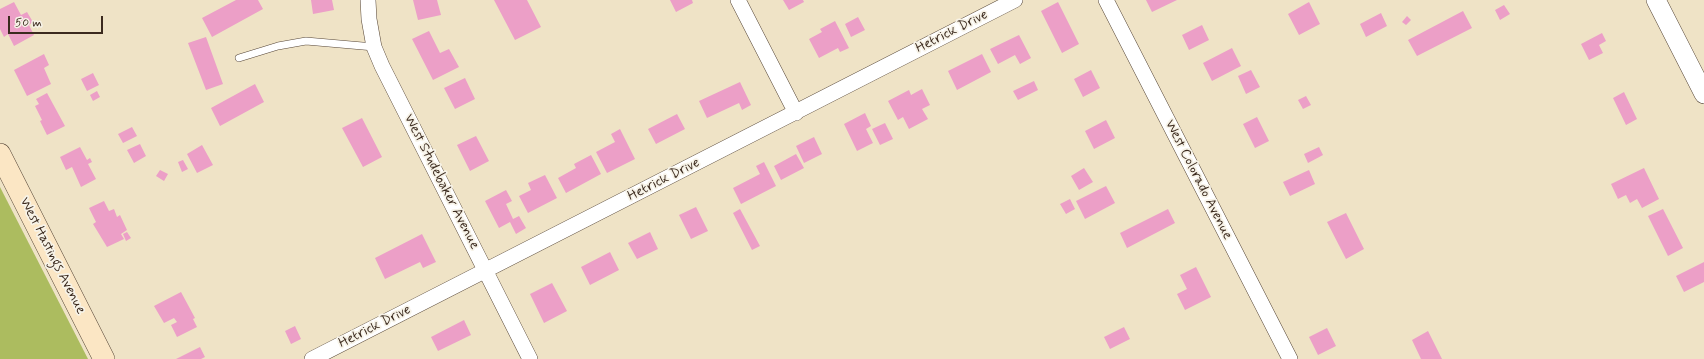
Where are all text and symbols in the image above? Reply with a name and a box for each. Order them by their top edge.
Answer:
street label: Hetrick Drive [913,7,991,57]
scale bar [10,8,105,34]
text: 50 m [15,15,42,31]
street label: West Studebaker Avenue [400,112,482,252]
street label: West Colorado Avenue [1161,117,1235,243]
street label: Hetrick Drive [625,155,703,205]
street label: West Hastings Avenue [15,195,89,317]
street label: Hetrick Drive [336,302,414,352]

